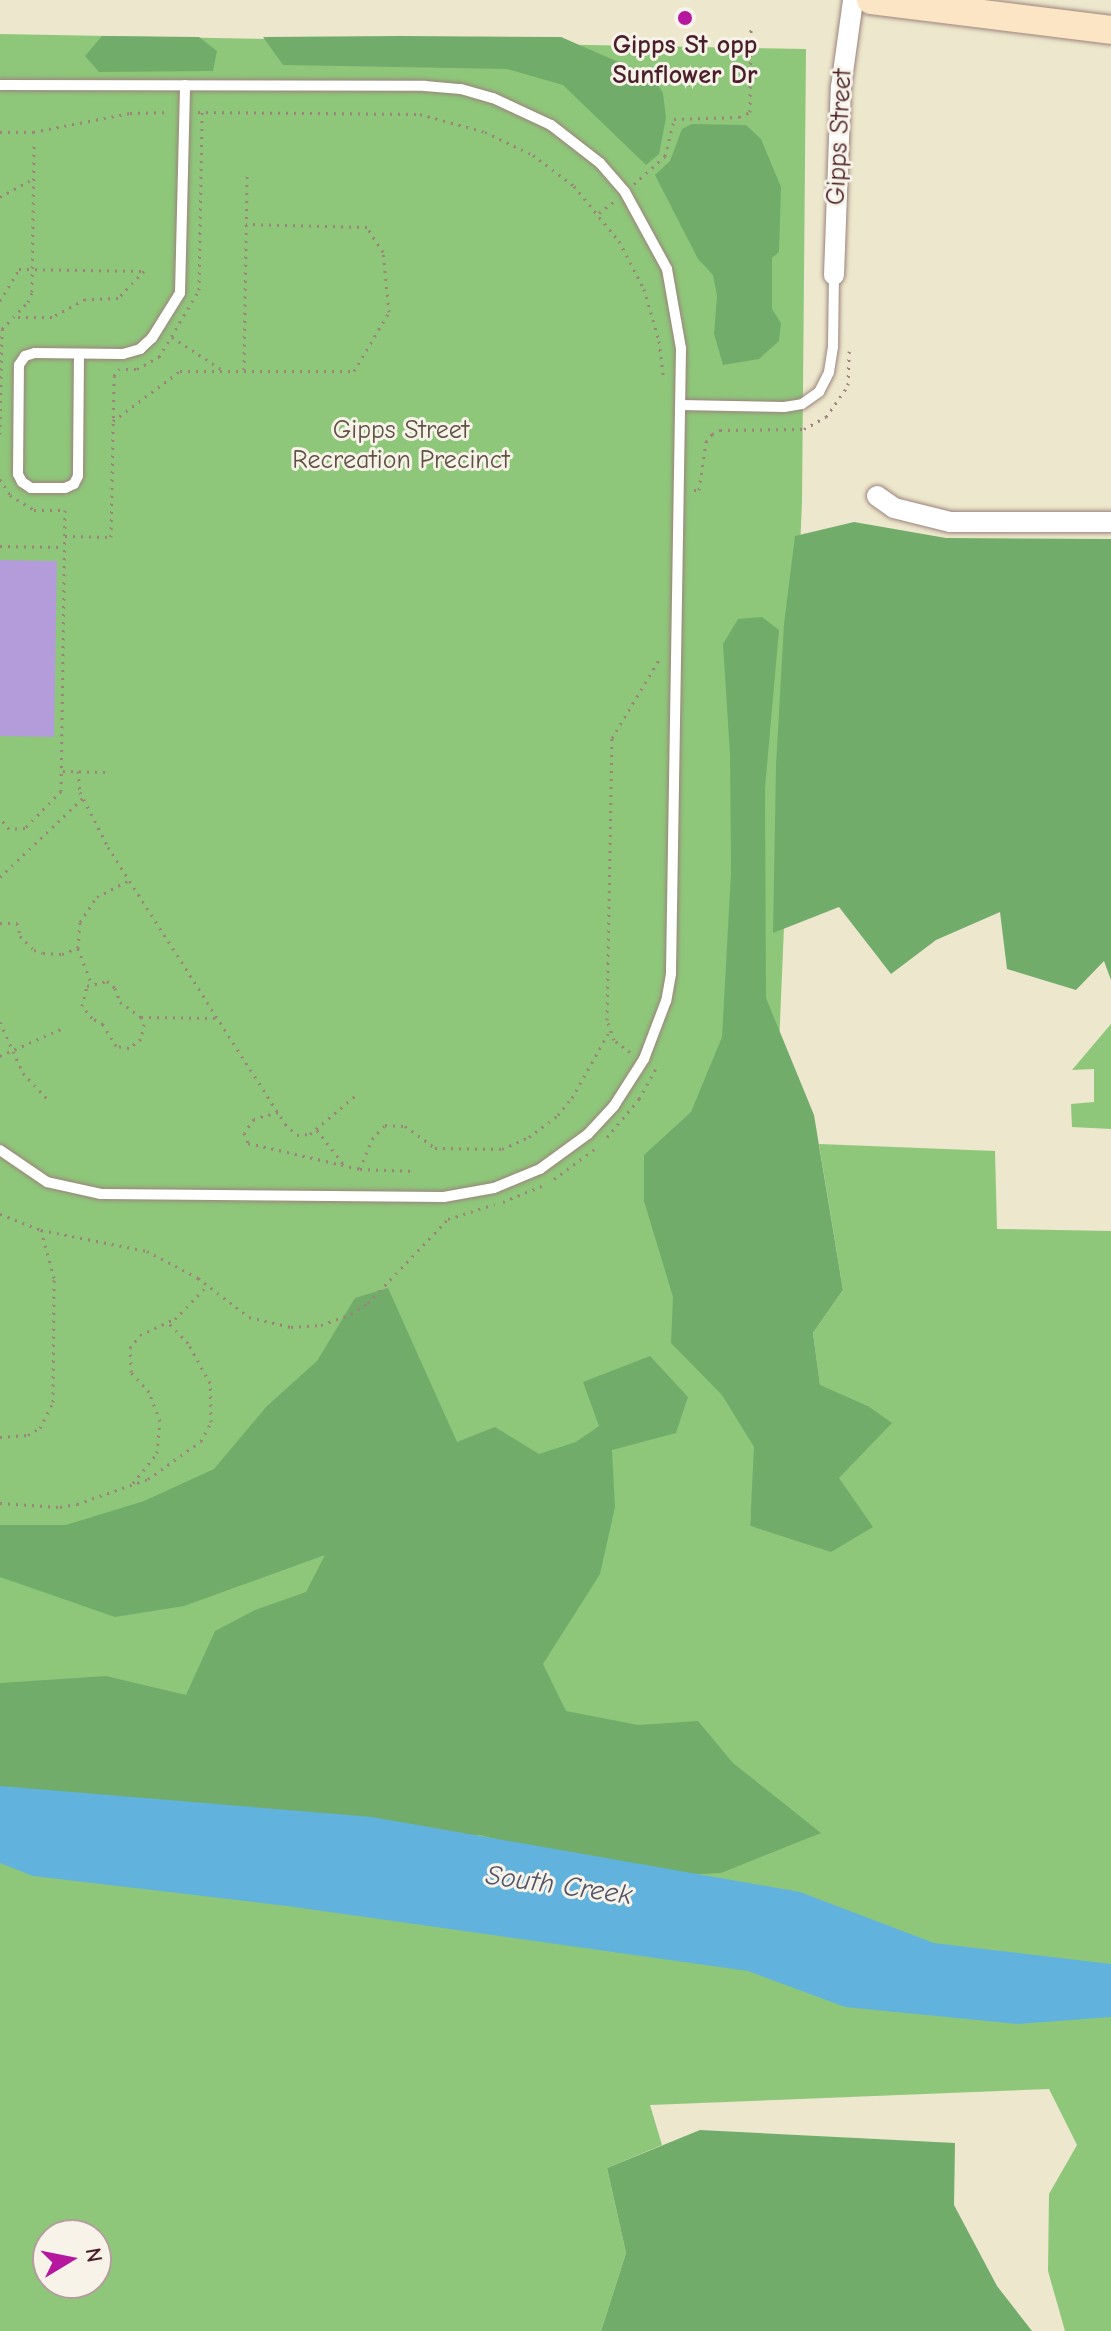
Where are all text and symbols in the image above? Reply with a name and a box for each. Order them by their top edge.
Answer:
marker: Gipps St opp Sunflower Dr [676,9,694,27]
place label: Gipps St opp Sunflower Dr [612,30,758,92]
street label: Gipps Street [821,68,859,206]
park label: Gipps Street Recreation Precinct [292,415,510,476]
water label: South Creek [484,1858,634,1912]
north arrow [32,2219,112,2299]
text: N [80,2246,108,2265]

